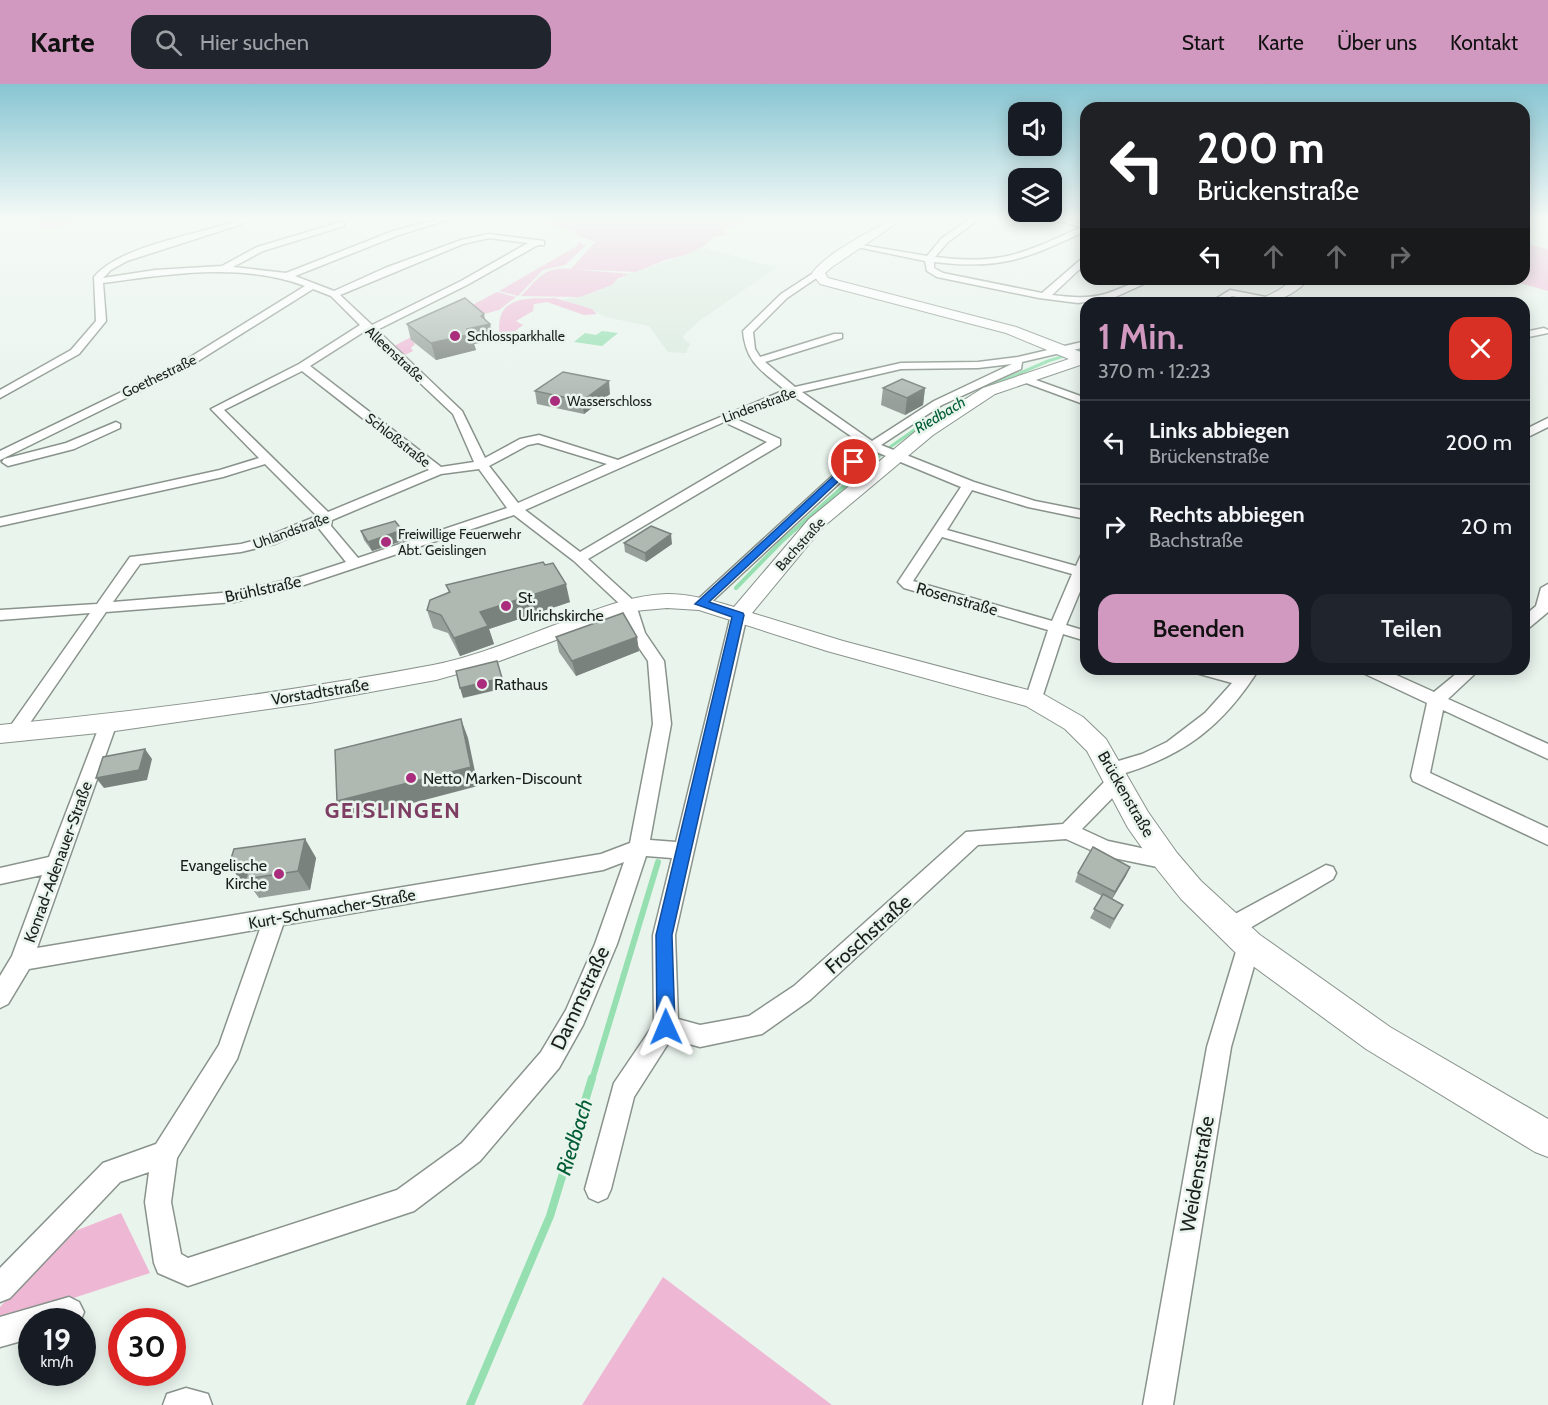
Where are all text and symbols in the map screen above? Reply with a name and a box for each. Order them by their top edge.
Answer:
search box [131,15,551,69]
text: Karte [30,25,95,59]
icon: search [152,26,185,59]
text: Hier suchen [200,29,309,56]
text: Start [1182,30,1225,55]
text: Karte [1258,30,1304,55]
text: Über uns [1337,30,1417,55]
text: Kontakt [1450,30,1518,55]
map controls [1008,102,1062,222]
button: sound [1008,102,1062,156]
text: 200 m [1197,122,1324,174]
icon: left [1098,126,1176,204]
button: layers [1008,168,1062,222]
text: Brückenstraße [1197,174,1359,207]
icon: left [1194,240,1227,273]
icon: ahead [1257,240,1290,273]
icon: ahead [1320,240,1353,273]
icon: right [1383,240,1416,273]
text: 1 Min. [1098,314,1184,358]
button: close [1449,317,1512,380]
street label: Alleenstraße [362,322,428,386]
place label: Schlossparkhalle [467,327,565,345]
marker: Schlossparkhalle [448,329,462,343]
street label: Goethestraße [119,350,199,402]
text: 370 m · 12:23 [1098,359,1211,383]
street label: Lindenstraße [720,383,798,427]
place label: Wasserschloss [567,392,652,410]
water label: Riedbach [911,393,969,437]
marker: Wasserschloss [548,394,562,408]
street label: Schloßstraße [362,409,434,471]
text: Links abbiegen [1149,417,1289,444]
icon: left [1098,426,1131,459]
text: 200 m [1446,429,1512,456]
pin [828,436,879,487]
text: Brückenstraße [1149,444,1269,468]
icon: arrive [837,445,870,478]
text: Rechts abbiegen [1149,501,1305,528]
street label: Uhlandstraße [250,509,332,553]
icon: right [1098,510,1131,543]
text: 20 m [1461,513,1512,540]
street label: Bachstraße [771,514,829,574]
place label: Freiwillige Feuerwehr Abt. Geislingen [398,525,522,559]
text: Bachstraße [1149,528,1243,552]
marker: Freiwillige Feuerwehr Abt. Geislingen [379,535,393,549]
street label: Brühlstraße [223,572,303,606]
street label: Rosenstraße [914,578,1000,620]
place label: St. Ulrichskirche [518,588,604,625]
button: Beenden [1098,594,1299,663]
button: Teilen [1311,594,1512,663]
marker: St. Ulrichskirche [499,599,513,613]
street label: Vorstadtstraße [270,675,370,709]
place label: Rathaus [494,675,548,694]
marker: Rathaus [475,677,489,691]
street label: Brückenstraße [1094,748,1158,840]
place label: Netto Marken-Discount [423,769,582,788]
marker: Netto Marken-Discount [404,771,418,785]
street label: Konrad-Adenauer-Straße [20,779,96,945]
district label: GEISLINGEN [325,797,461,824]
place label: Evangelische Kirche [180,856,267,893]
marker: Evangelische Kirche [272,867,286,881]
street label: Kurt-Schumacher-Straße [247,885,417,933]
street label: Froschstraße [820,889,916,979]
street label: Dammstraße [546,942,614,1054]
position arrow [634,995,698,1059]
water label: Riedbach [551,1096,597,1178]
street label: Weidenstraße [1175,1114,1219,1234]
speed limit sign: 30 [108,1308,186,1386]
text: 19 [43,1321,71,1358]
text: km/h [41,1353,73,1371]

